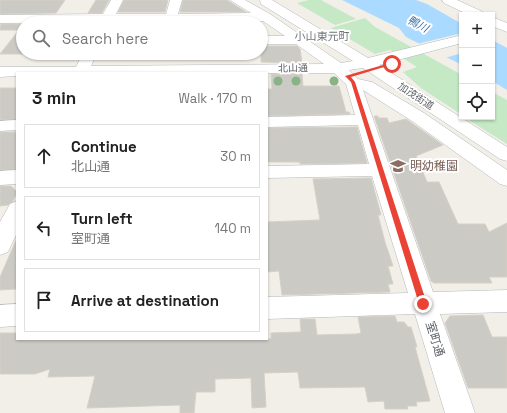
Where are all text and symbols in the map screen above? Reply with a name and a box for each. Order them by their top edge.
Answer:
map controls [459,12,495,120]
button: + [459,12,495,48]
water label: 鴨川 [405,13,432,36]
search box [16,16,268,60]
icon: search [30,27,52,49]
text: Search here [62,29,148,48]
district label: 小山東元町 [295,29,350,43]
button: − [459,48,495,84]
route start [383,55,401,73]
street label: 北山通 [278,61,308,75]
street label: 加茂街道 [396,80,436,112]
button: locate [459,84,495,120]
text: 3 min [32,87,76,109]
text: Walk · 170 m [178,90,252,107]
text: Continue [71,137,137,156]
icon: ahead [33,145,55,167]
text: 30 m [220,148,251,165]
school or university icon: 明幼稚園 [389,157,407,175]
text: 北山通 [71,158,110,175]
place label: 明幼稚園 [410,158,458,174]
text: Turn left [71,209,133,228]
icon: left [33,217,55,239]
text: 140 m [215,220,251,237]
text: 室町通 [71,230,110,247]
icon: arrive [33,289,55,311]
text: Arrive at destination [71,291,219,310]
route end [414,295,432,313]
street label: 室町通 [422,319,448,359]

